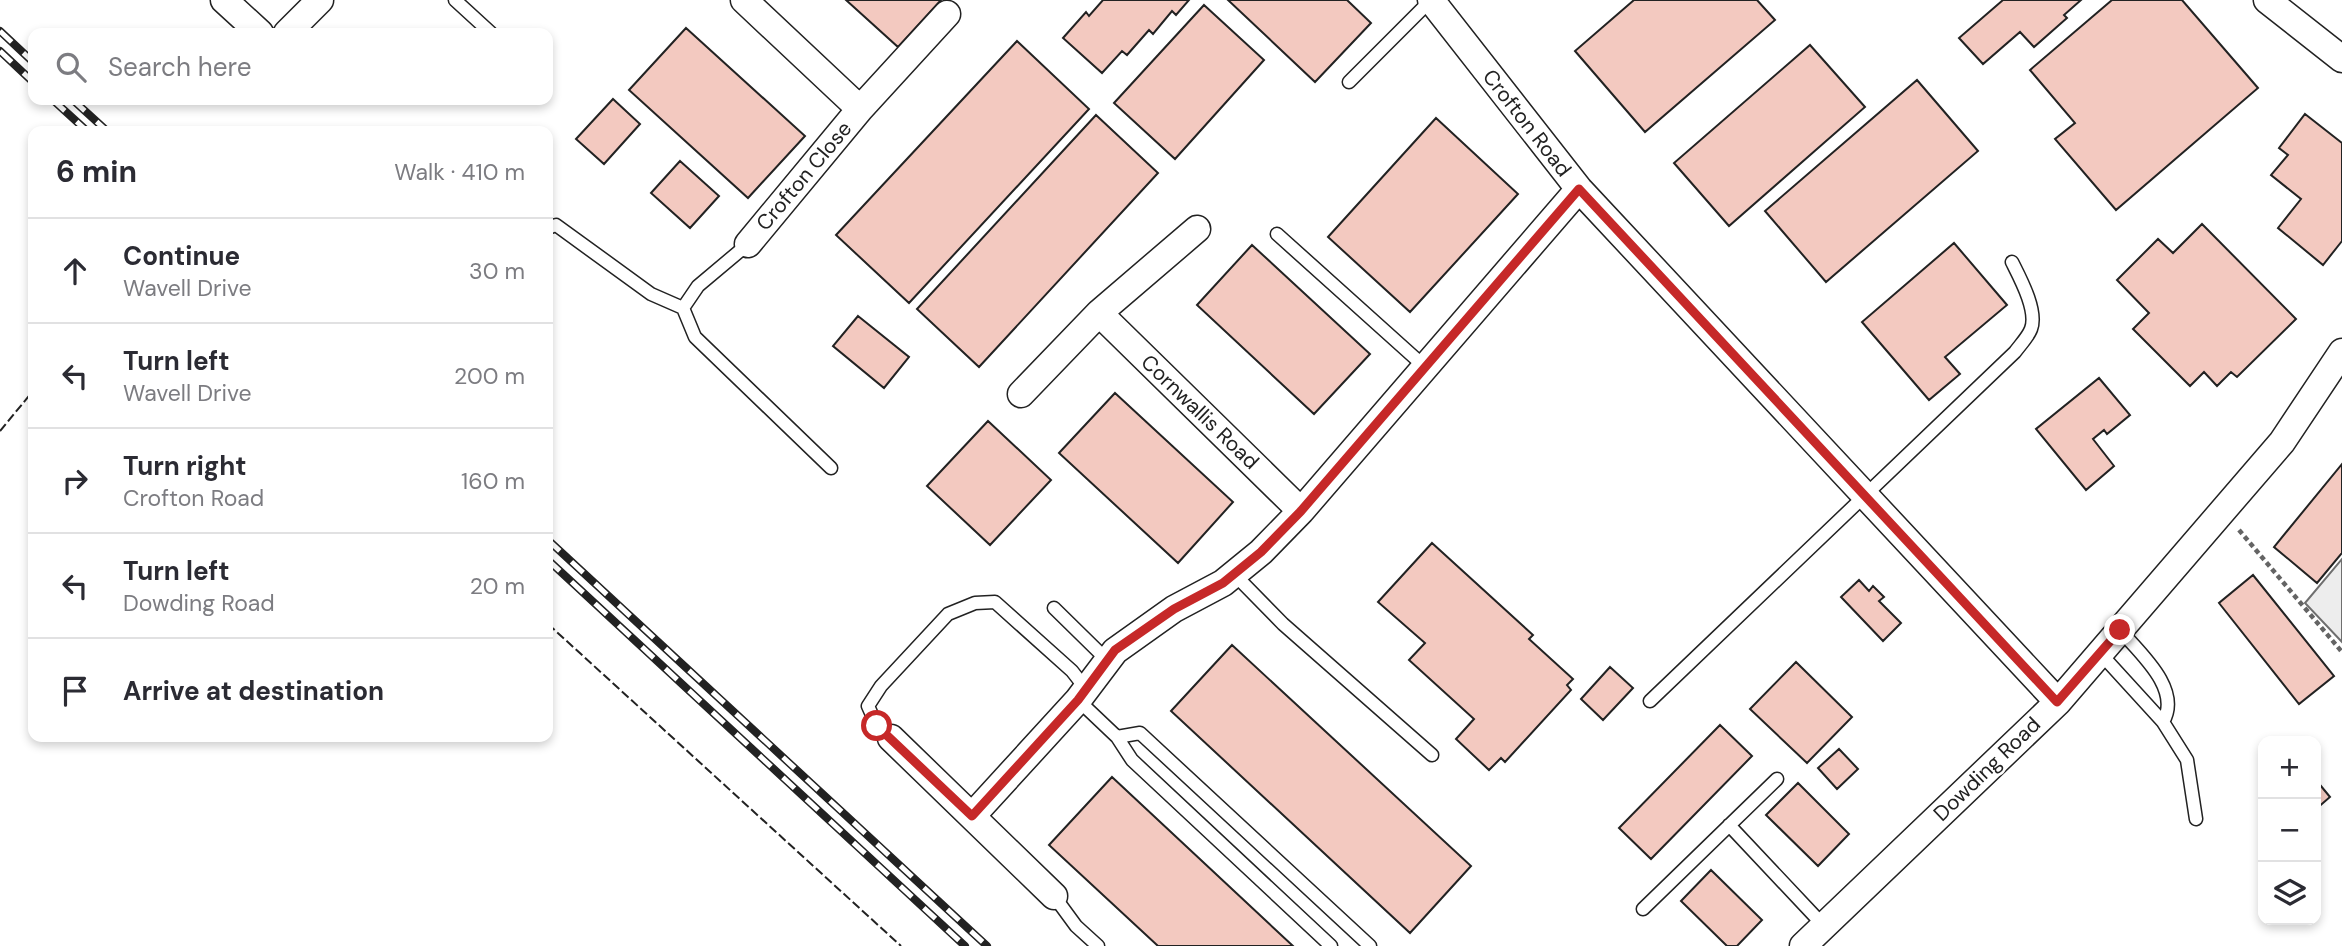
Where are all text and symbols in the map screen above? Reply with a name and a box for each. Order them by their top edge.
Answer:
search box [28,28,553,105]
icon: search [52,48,90,86]
text: Search here [108,50,251,84]
street label: Crofton Road [1476,64,1578,182]
street label: Crofton Close [750,115,858,237]
text: 6 min [56,152,137,191]
text: Walk · 410 m [394,157,525,187]
text: Continue [123,239,240,273]
icon: ahead [56,252,94,290]
text: 30 m [469,256,525,286]
text: Wavell Drive [123,273,252,303]
text: Turn left [123,344,230,378]
street label: Cornwallis Road [1135,349,1265,475]
icon: left [56,357,94,395]
text: 200 m [454,361,525,391]
text: Wavell Drive [123,378,252,408]
text: Turn right [123,449,247,483]
icon: right [56,462,94,500]
text: 160 m [461,466,525,496]
text: Crofton Road [123,483,264,513]
text: Turn left [123,554,230,588]
icon: left [56,567,94,605]
text: 20 m [470,571,525,601]
text: Dowding Road [123,588,275,618]
route end [2104,614,2135,645]
icon: arrive [56,672,94,710]
text: Arrive at destination [123,674,384,708]
route start [861,710,892,741]
street label: Dowding Road [1927,711,2047,827]
map controls [2258,736,2321,925]
button: + [2258,736,2321,799]
button: − [2258,799,2321,862]
button: layers [2258,862,2321,925]

